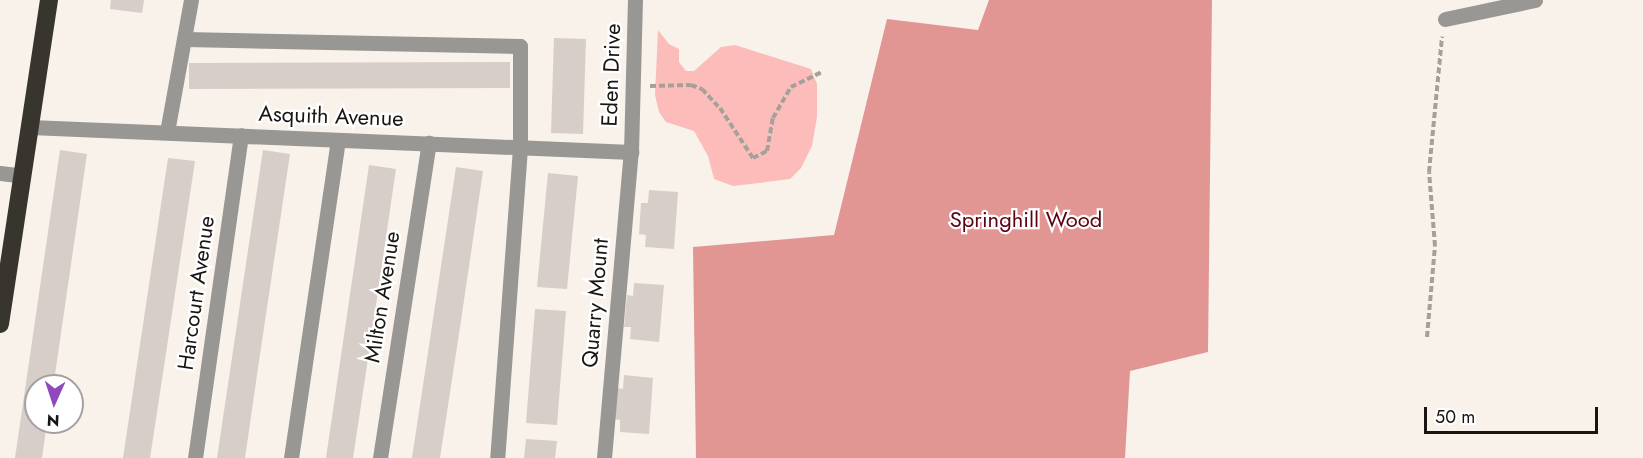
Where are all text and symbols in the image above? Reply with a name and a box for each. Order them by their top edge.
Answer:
street label: Eden Drive [596,23,626,127]
street label: Asquith Avenue [258,100,404,132]
park label: Springhill Wood [950,207,1102,233]
street label: Harcourt Avenue [172,214,220,372]
street label: Milton Avenue [359,229,405,365]
street label: Quarry Mount [576,237,614,369]
north arrow [24,374,84,434]
scale bar [1427,395,1601,433]
text: 50 m [1435,404,1475,430]
text: N [46,409,60,432]

